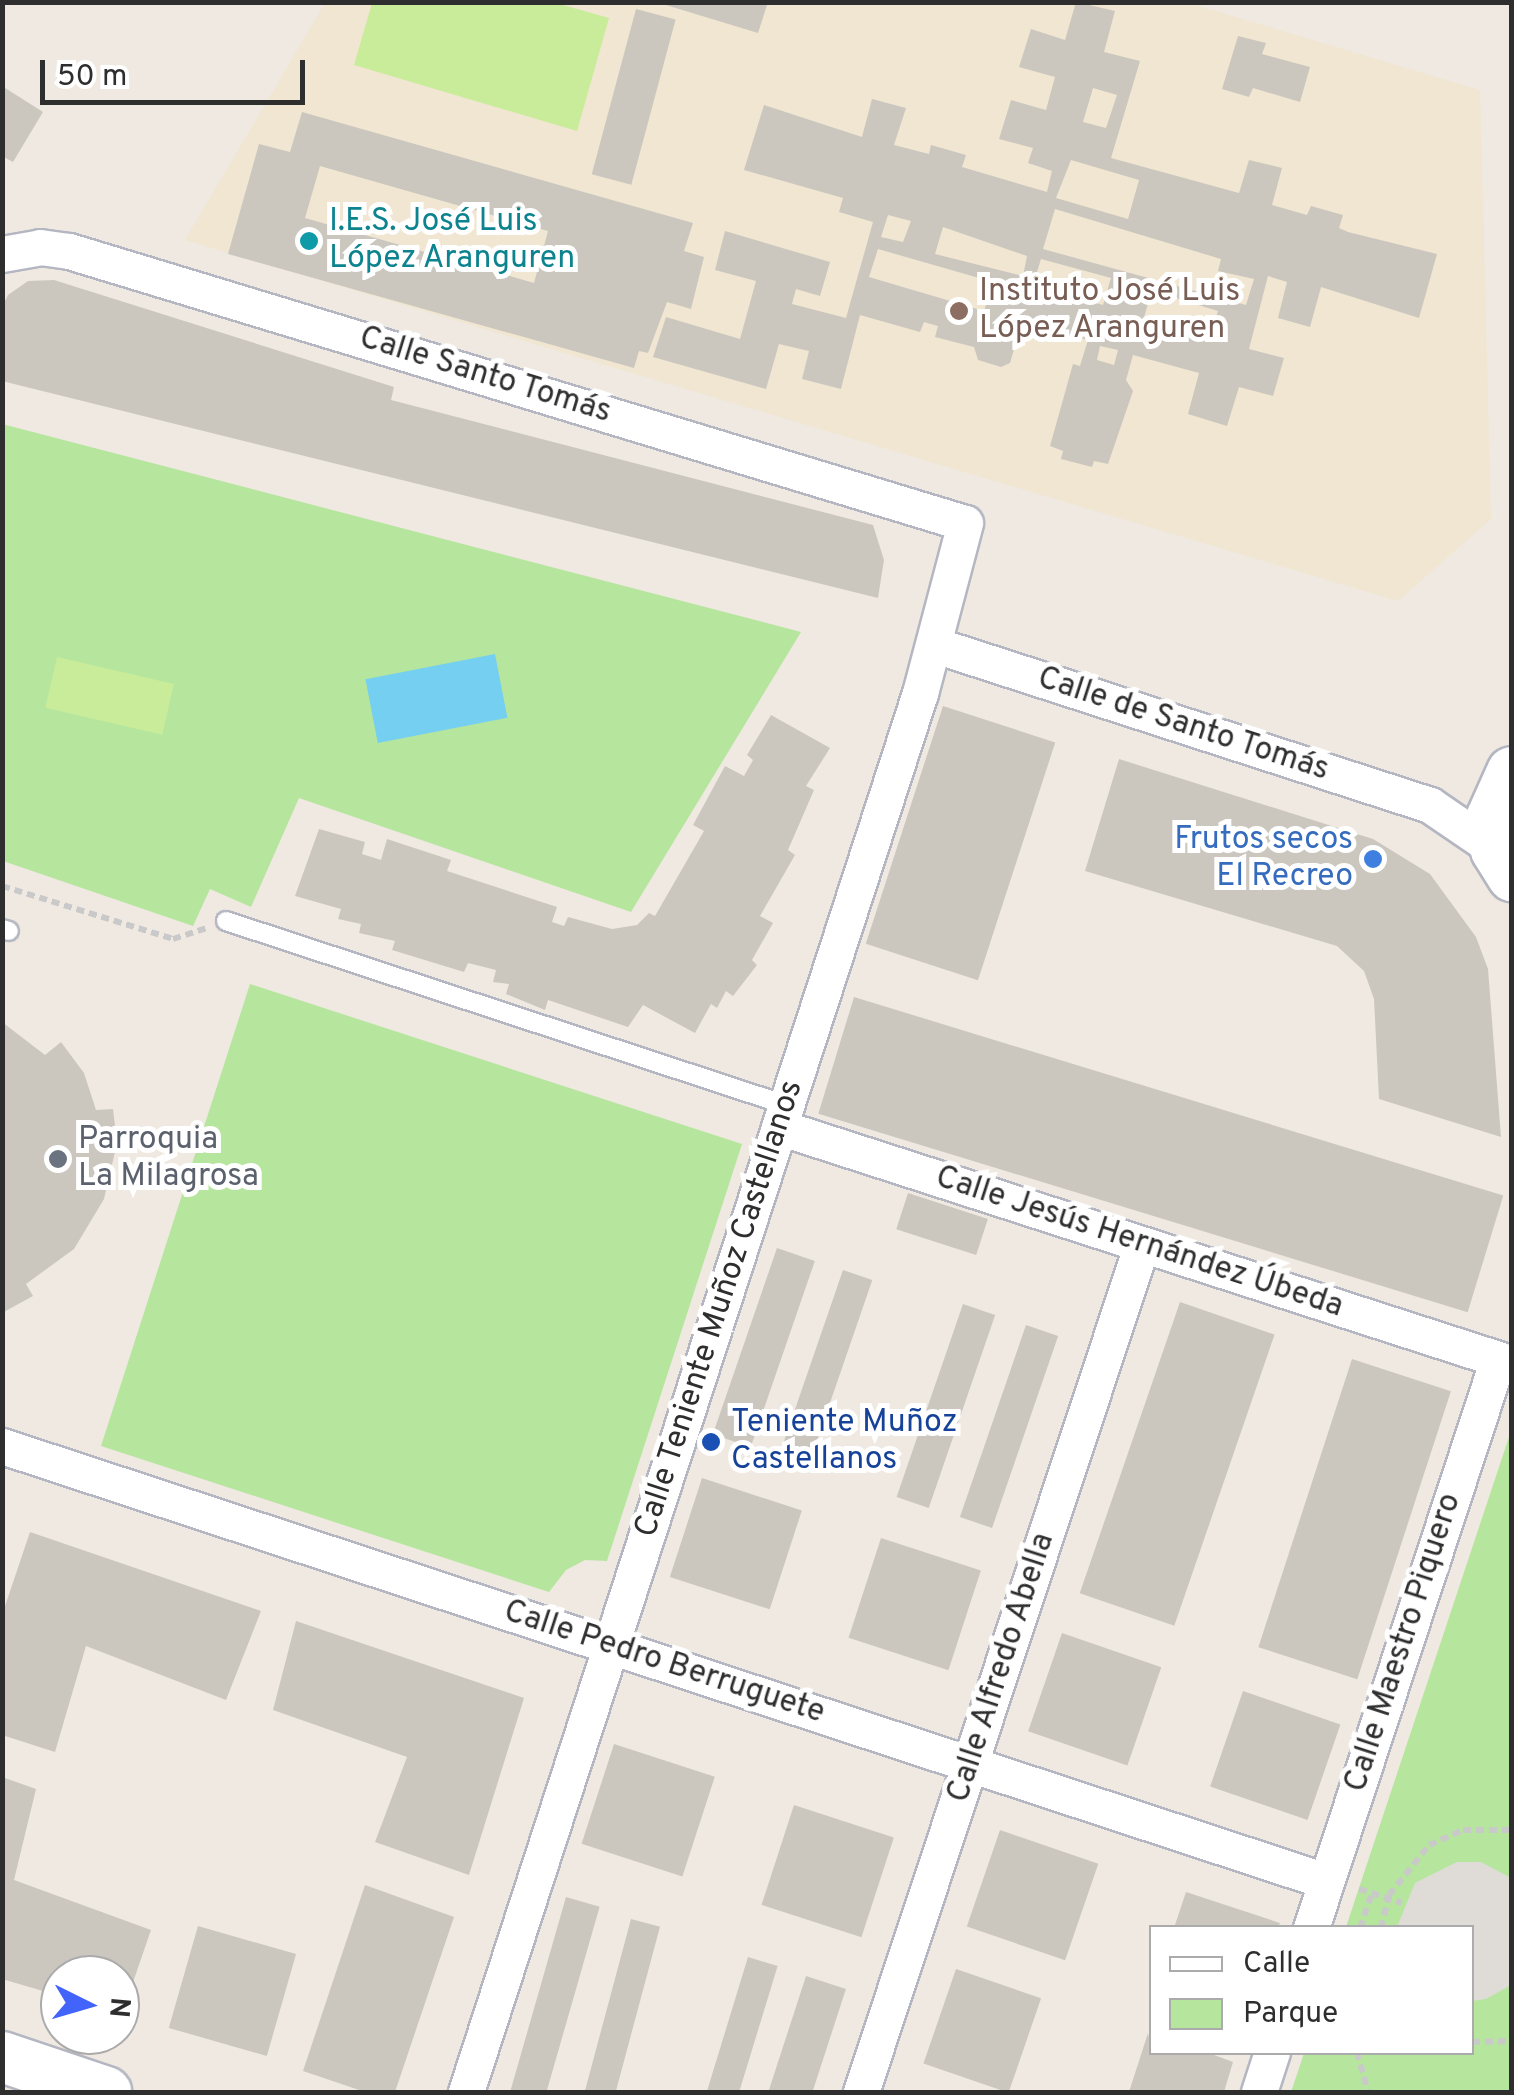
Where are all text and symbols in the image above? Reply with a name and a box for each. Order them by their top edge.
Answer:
scale bar [45,40,310,102]
text: 50 m [57,59,127,96]
place label: I.E.S. José Luis López Aranguren [329,204,577,279]
marker: I.E.S. José Luis López Aranguren [298,230,320,252]
place label: Instituto José Luis López Aranguren [979,274,1240,349]
marker: Instituto José Luis López Aranguren [948,300,970,322]
street label: Calle Santo Tomás [354,319,616,433]
street label: Calle de Santo Tomás [1032,660,1334,790]
place label: Frutos secos El Recreo [1174,822,1353,897]
marker: Frutos secos El Recreo [1362,848,1384,870]
street label: Calle Teniente Muñoz Castellanos [628,1075,812,1543]
place label: Parroquia La Milagrosa [78,1122,259,1197]
marker: Parroquia La Milagrosa [47,1148,69,1170]
street label: Calle Jesús Hernández Úbeda [930,1159,1348,1327]
place label: Teniente Muñoz Castellanos [731,1405,958,1480]
marker: Teniente Muñoz Castellanos [700,1431,722,1453]
street label: Calle Maestro Piquero [1338,1489,1470,1797]
street label: Calle Alfredo Abella [940,1527,1064,1809]
street label: Calle Pedro Berruguete [499,1593,829,1733]
legend [1149,1925,1474,2055]
text: Calle [1243,1946,1310,1983]
north arrow [40,1955,140,2055]
text: N [99,1996,137,2019]
text: Parque [1243,1996,1338,2033]

